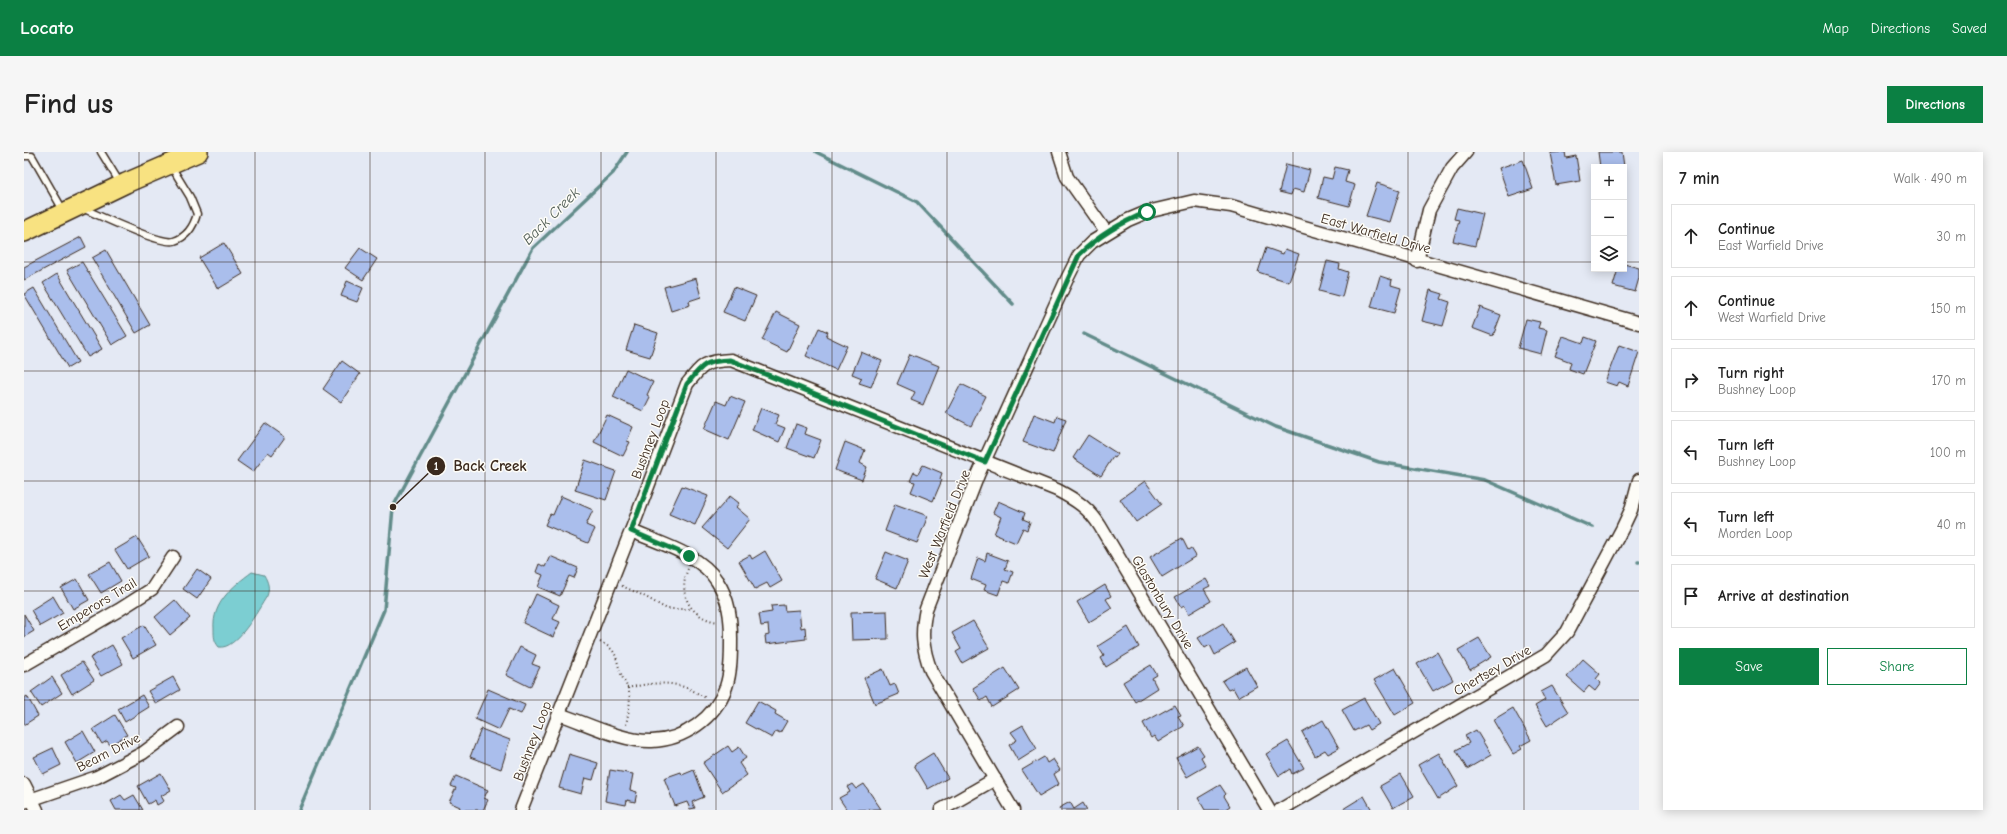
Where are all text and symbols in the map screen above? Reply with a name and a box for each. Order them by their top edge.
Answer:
text: Locato [20,17,74,39]
text: Map [1822,20,1849,37]
text: Directions [1871,20,1930,37]
text: Saved [1952,20,1987,37]
button: Directions [1887,86,1983,123]
text: Find us [24,88,113,120]
map controls [1591,164,1627,272]
button: + [1591,164,1627,200]
text: 7 min [1679,169,1720,188]
text: Walk · 490 m [1894,171,1967,186]
water label: Back Creek [519,183,584,248]
button: − [1591,200,1627,236]
route start [1138,203,1156,221]
street label: East Warfield Drive [1319,210,1433,257]
text: Continue [1718,220,1775,238]
icon: ahead [1680,225,1702,247]
text: 30 m [1936,229,1966,244]
button: layers [1591,236,1627,272]
text: East Warfield Drive [1718,238,1823,253]
text: Continue [1718,292,1775,310]
icon: ahead [1680,297,1702,319]
text: 150 m [1931,301,1966,316]
text: West Warfield Drive [1718,310,1826,325]
text: Turn right [1718,364,1784,382]
icon: right [1680,369,1702,391]
text: 170 m [1932,373,1966,388]
text: Bushney Loop [1718,382,1796,397]
street label: Bushney Loop [628,397,673,481]
text: Turn left [1718,436,1774,454]
icon: left [1680,441,1702,463]
text: 100 m [1930,445,1966,460]
callout: Back Creek [426,452,535,479]
text: Bushney Loop [1718,454,1796,469]
text: Back Creek [453,457,527,475]
text: 1 [434,459,439,473]
street label: West Warfield Drive [915,467,974,581]
text: Turn left [1718,508,1774,526]
icon: left [1680,513,1702,535]
text: 40 m [1937,517,1966,532]
text: Morden Loop [1718,526,1792,541]
route end [680,547,698,565]
street label: Glastonbury Drive [1128,552,1197,652]
street label: Emperors Trail [55,574,140,635]
icon: arrive [1680,585,1702,607]
text: Arrive at destination [1718,587,1849,605]
street label: Chertsey Drive [1451,641,1534,699]
button: Save [1679,648,1819,685]
button: Share [1827,648,1967,685]
street label: Bushney Loop [510,699,555,783]
street label: Beam Drive [73,729,143,776]

